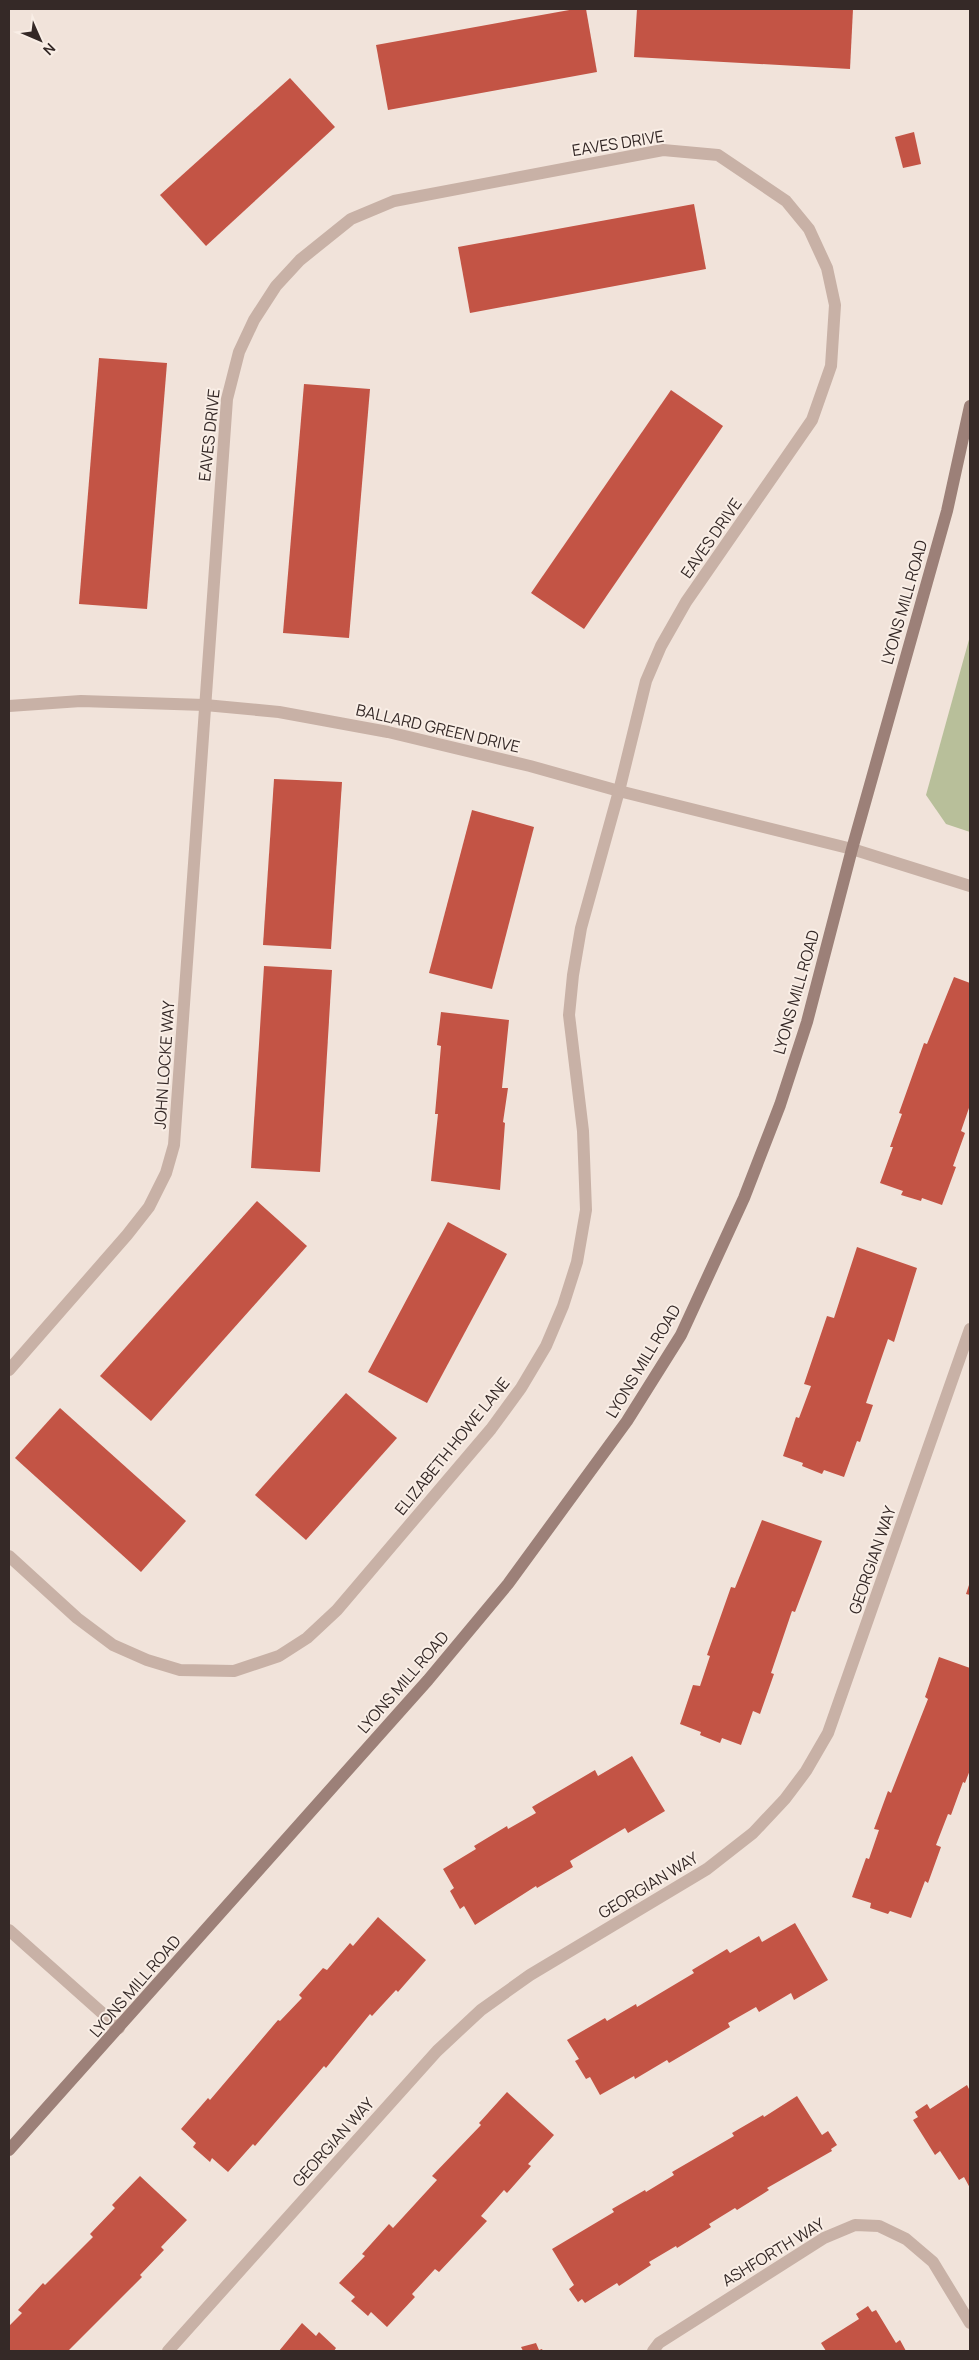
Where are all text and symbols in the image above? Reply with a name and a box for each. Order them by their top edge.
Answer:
north arrow [15,15,65,65]
text: N [39,39,60,60]
street label: EAVES DRIVE [570,125,666,161]
street label: EAVES DRIVE [193,388,225,482]
street label: EAVES DRIVE [675,494,747,582]
street label: LYONS MILL ROAD [876,537,932,667]
street label: BALLARD GREEN DRIVE [354,698,522,758]
street label: LYONS MILL ROAD [768,927,824,1057]
street label: JOHN LOCKE WAY [149,1000,179,1130]
street label: LYONS MILL ROAD [600,1300,686,1422]
street label: ELIZABETH HOWE LANE [390,1373,514,1519]
street label: GEORGIAN WAY [843,1503,901,1617]
street label: LYONS MILL ROAD [353,1626,454,1738]
street label: GEORGIAN WAY [594,1846,702,1923]
street label: LYONS MILL ROAD [85,1930,186,2042]
street label: GEORGIAN WAY [287,2093,379,2191]
street label: ASHFORTH WAY [718,2213,828,2291]

